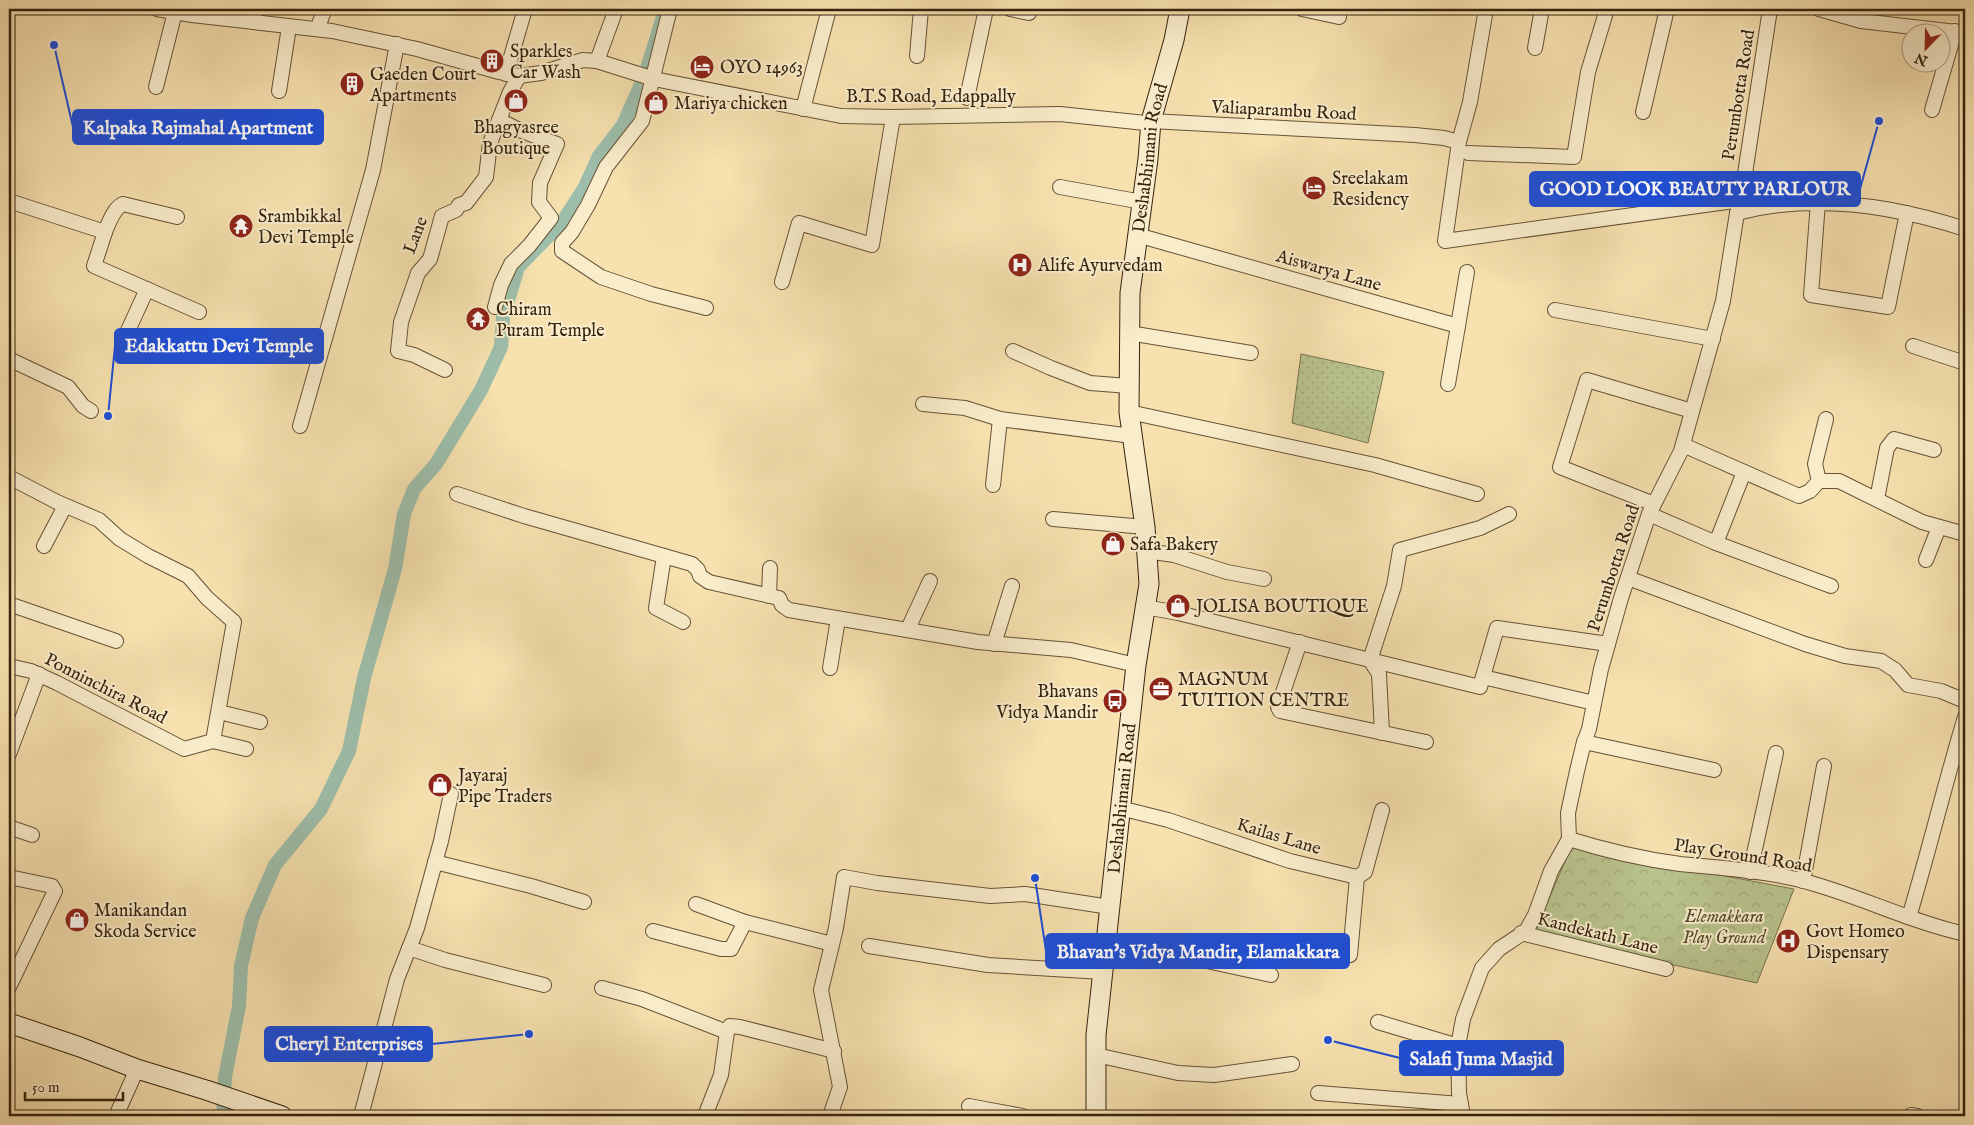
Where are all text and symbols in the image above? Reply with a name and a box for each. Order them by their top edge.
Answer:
north arrow [1902,22,1952,72]
street label: Perumbotta Road [1718,28,1761,162]
place label: Sparkles Car Wash [510,41,581,85]
building icon: Sparkles Car Wash [479,48,505,74]
text: N [1912,48,1931,70]
hotel icon: OYO 14963 [689,54,715,80]
place label: OYO 14963 [720,57,803,80]
place label: Gaeden Court Apartments [369,64,476,108]
building icon: Gaeden Court Apartments [339,71,365,97]
street label: Deshabhimani Road [1128,81,1174,234]
street label: B.T.S Road, Edappally [846,86,1016,109]
shop icon: Bhagyasree Boutique [503,88,529,114]
shop icon: Mariya chicken [643,90,669,116]
place label: Mariya chicken [674,93,788,116]
street label: Valiaparambu Road [1210,96,1357,127]
callout: Kalpaka Rajmahal Apartment [73,110,323,144]
text: Kalpaka Rajmahal Apartment [83,117,314,141]
place label: Bhagyasree Boutique [473,117,559,161]
place label: Sreelakam Residency [1332,168,1409,212]
callout: GOOD LOOK BEAUTY PARLOUR [1530,172,1860,206]
hotel icon: Sreelakam Residency [1301,175,1327,201]
text: GOOD LOOK BEAUTY PARLOUR [1540,178,1852,202]
place label: Srambikkal Devi Temple [258,206,354,250]
temple icon: Srambikkal Devi Temple [228,213,254,239]
street label: Lane [399,213,434,258]
street label: Aiswarya Lane [1272,245,1384,297]
hospital icon: Alife Ayurvedam [1007,252,1033,278]
place label: Alife Ayurvedam [1037,255,1163,278]
place label: Chiram Puram Temple [496,299,604,343]
temple icon: Chiram Puram Temple [465,306,491,332]
callout: Edakkattu Devi Temple [115,329,323,363]
text: Edakkattu Devi Temple [125,335,313,359]
street label: Perumbotta Road [1583,502,1646,635]
shop icon: Safa Bakery [1100,531,1126,557]
place label: Safa Bakery [1130,534,1218,557]
shop icon: JOLISA BOUTIQUE [1165,593,1191,619]
place label: JOLISA BOUTIQUE [1194,596,1369,619]
street label: Ponninchira Road [40,649,171,730]
place label: MAGNUM TUITION CENTRE [1178,669,1349,713]
office icon: MAGNUM TUITION CENTRE [1148,676,1174,702]
place label: Bhavans Vidya Mandir [995,681,1098,725]
bus stop icon: Bhavans Vidya Mandir [1102,688,1128,714]
street label: Deshabhimani Road [1104,722,1143,875]
place label: Jayaraj Pipe Traders [456,765,552,809]
shop icon: Jayaraj Pipe Traders [427,772,453,798]
street label: Kailas Lane [1234,814,1324,861]
street label: Play Ground Road [1672,834,1814,879]
place label: Manikandan Skoda Service [94,900,197,944]
park label: Elemakkara Play Ground [1682,906,1767,950]
shop icon: Manikandan Skoda Service [64,907,90,933]
street label: Kandekath Lane [1535,908,1660,961]
place label: Govt Homeo Dispensary [1806,921,1905,965]
hospital icon: Govt Homeo Dispensary [1775,928,1801,954]
callout: Bhavan's Vidya Mandir, Elamakkara [1046,934,1349,968]
text: Bhavan's Vidya Mandir, Elamakkara [1057,941,1340,965]
callout: Cheryl Enterprises [265,1027,432,1061]
text: Cheryl Enterprises [275,1033,423,1057]
callout: Salafi Juma Masjid [1400,1041,1563,1075]
text: Salafi Juma Masjid [1409,1048,1553,1072]
scale bar [25,1070,122,1102]
text: 50 m [32,1078,60,1097]

